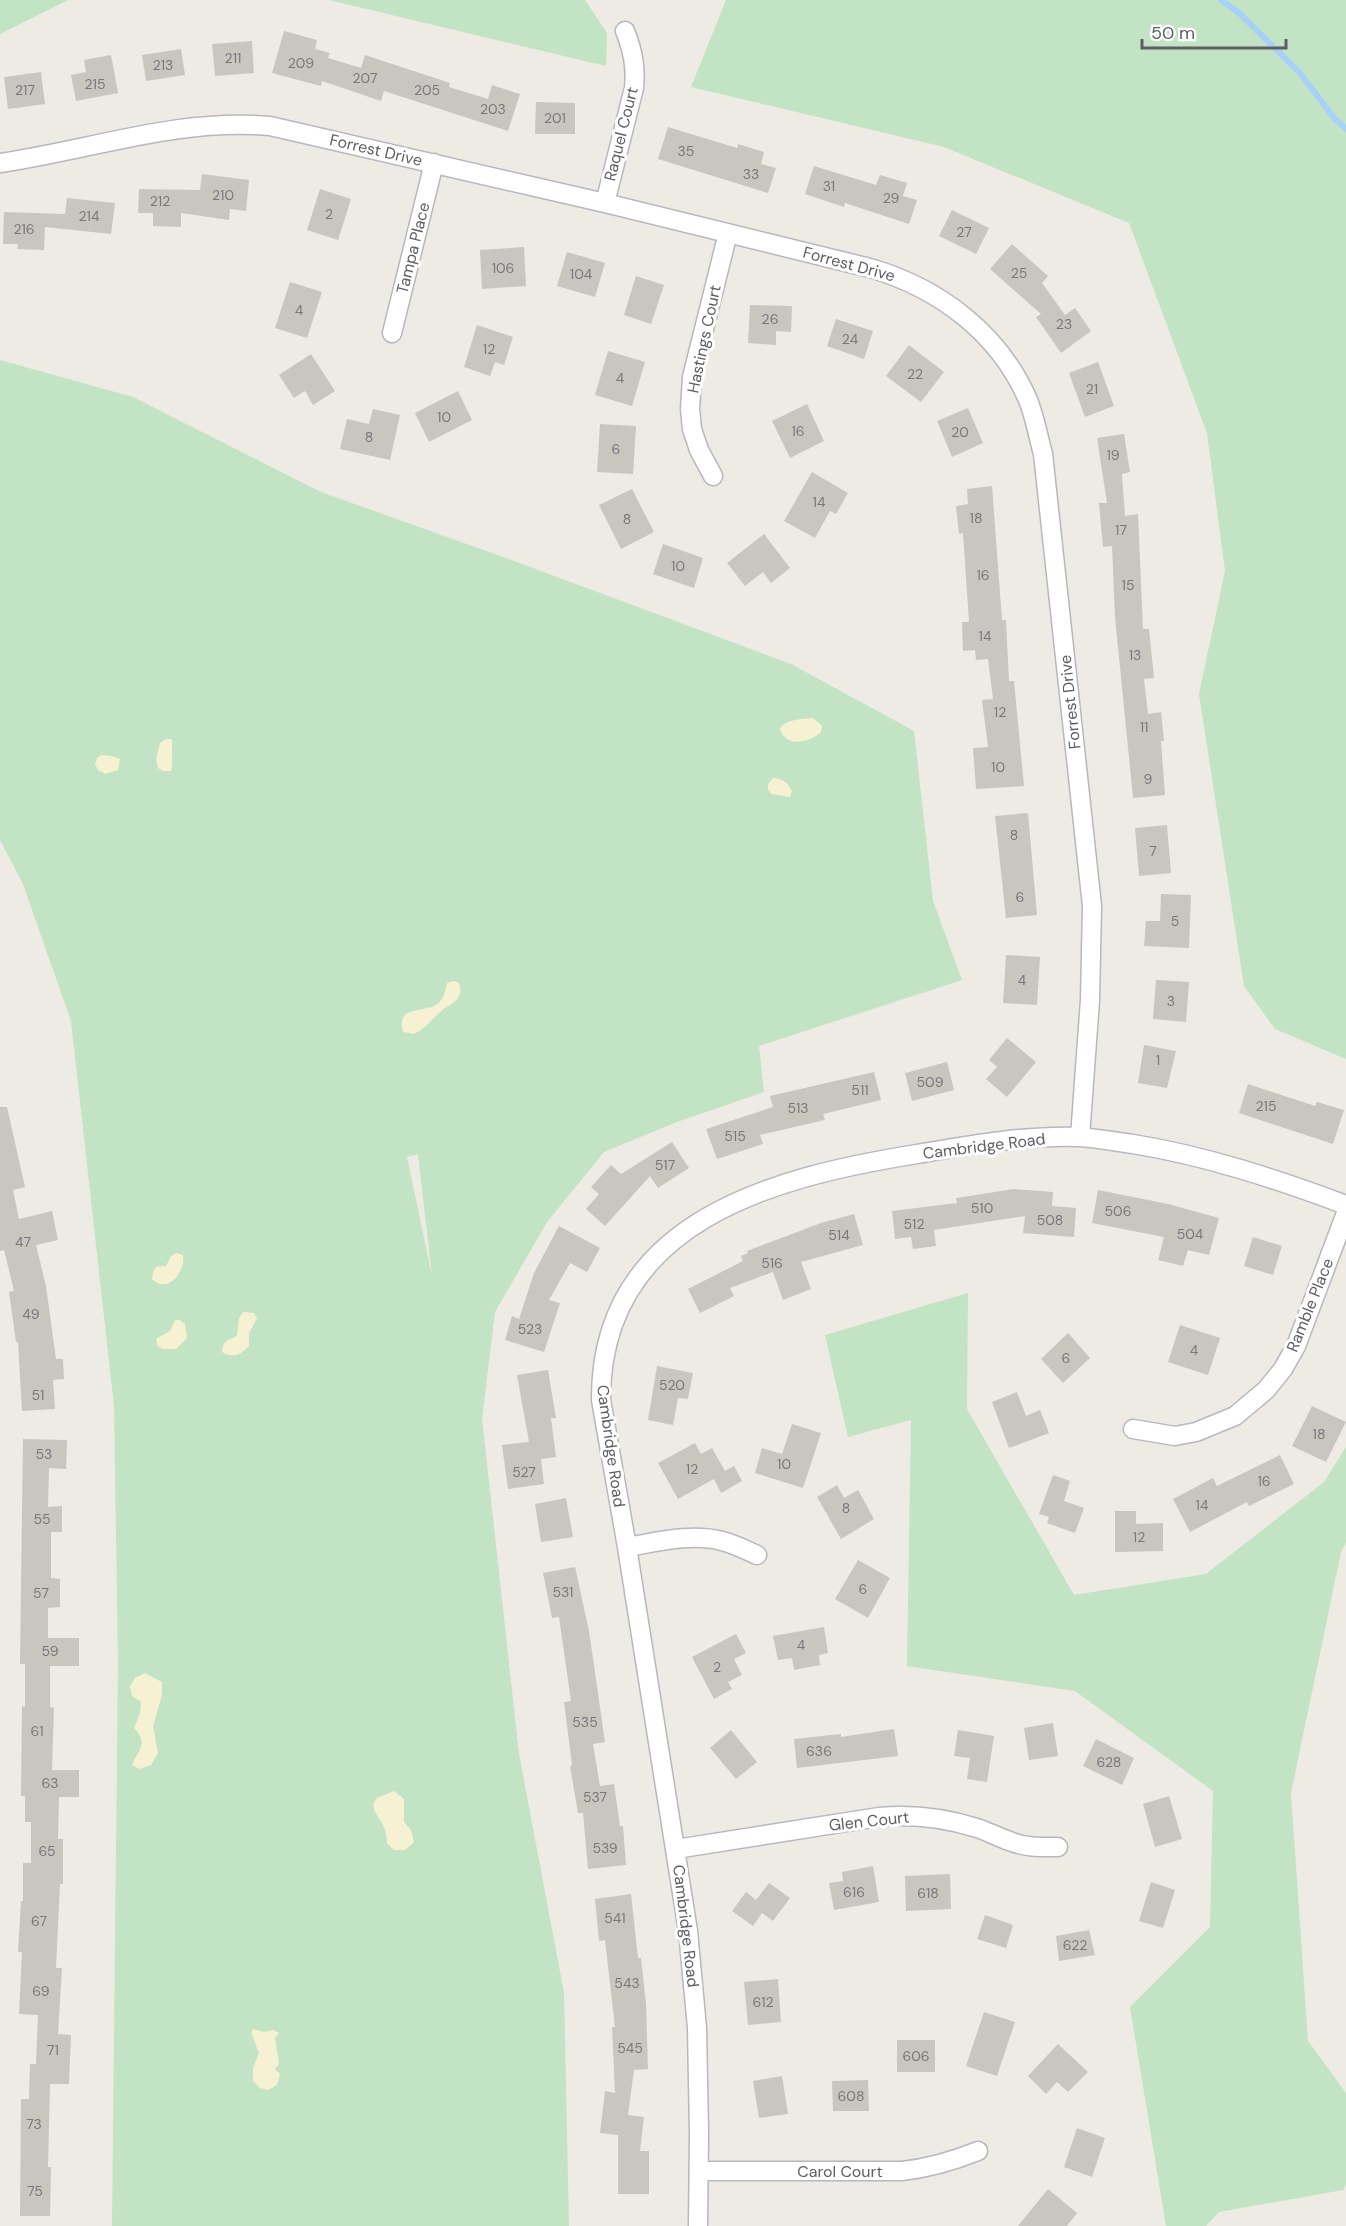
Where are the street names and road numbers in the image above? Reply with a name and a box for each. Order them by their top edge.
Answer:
street label: Raquel Court [599,85,643,183]
street label: Forrest Drive [328,129,424,171]
street label: Tampa Place [391,200,435,296]
street label: Forrest Drive [801,242,897,286]
street label: Hastings Court [682,283,726,395]
street label: Forrest Drive [1055,654,1085,750]
street label: Cambridge Road [921,1128,1047,1164]
street label: Ramble Place [1282,1255,1338,1355]
street label: Cambridge Road [592,1383,630,1509]
street label: Glen Court [828,1806,910,1836]
street label: Cambridge Road [668,1863,704,1989]
street label: Carol Court [797,2161,883,2182]

